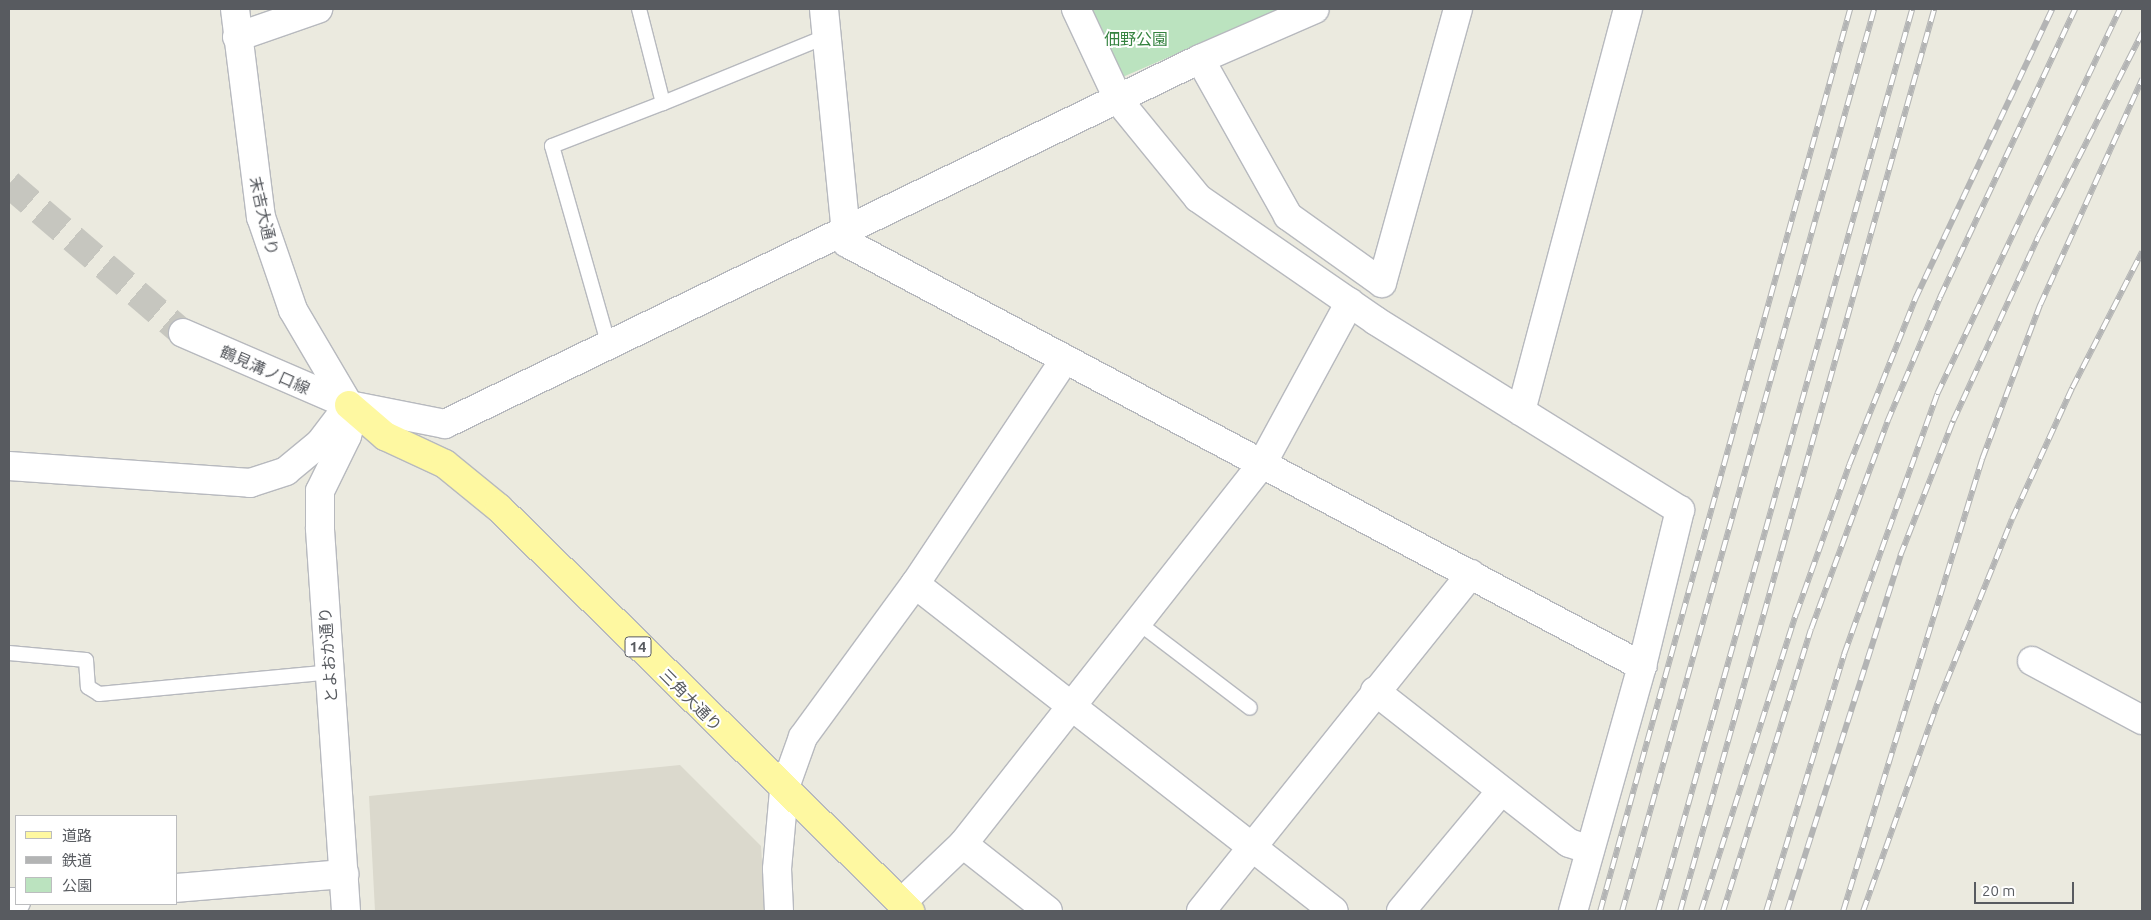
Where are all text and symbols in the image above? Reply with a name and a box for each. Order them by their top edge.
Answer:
park label: 佃野公園 [1104,29,1168,49]
street label: 末吉大通り [246,175,282,257]
street label: 鶴見溝ノ口線 [217,342,313,398]
street label: とよおか通り [315,606,341,704]
road number: 14 [624,634,652,660]
street label: 三角大通り [656,665,726,735]
legend [15,815,178,905]
text: 道路 [62,827,92,844]
text: 鉄道 [62,852,92,869]
scale bar [1976,872,2076,904]
text: 公園 [62,877,92,894]
text: 20 m [1982,882,2015,899]

